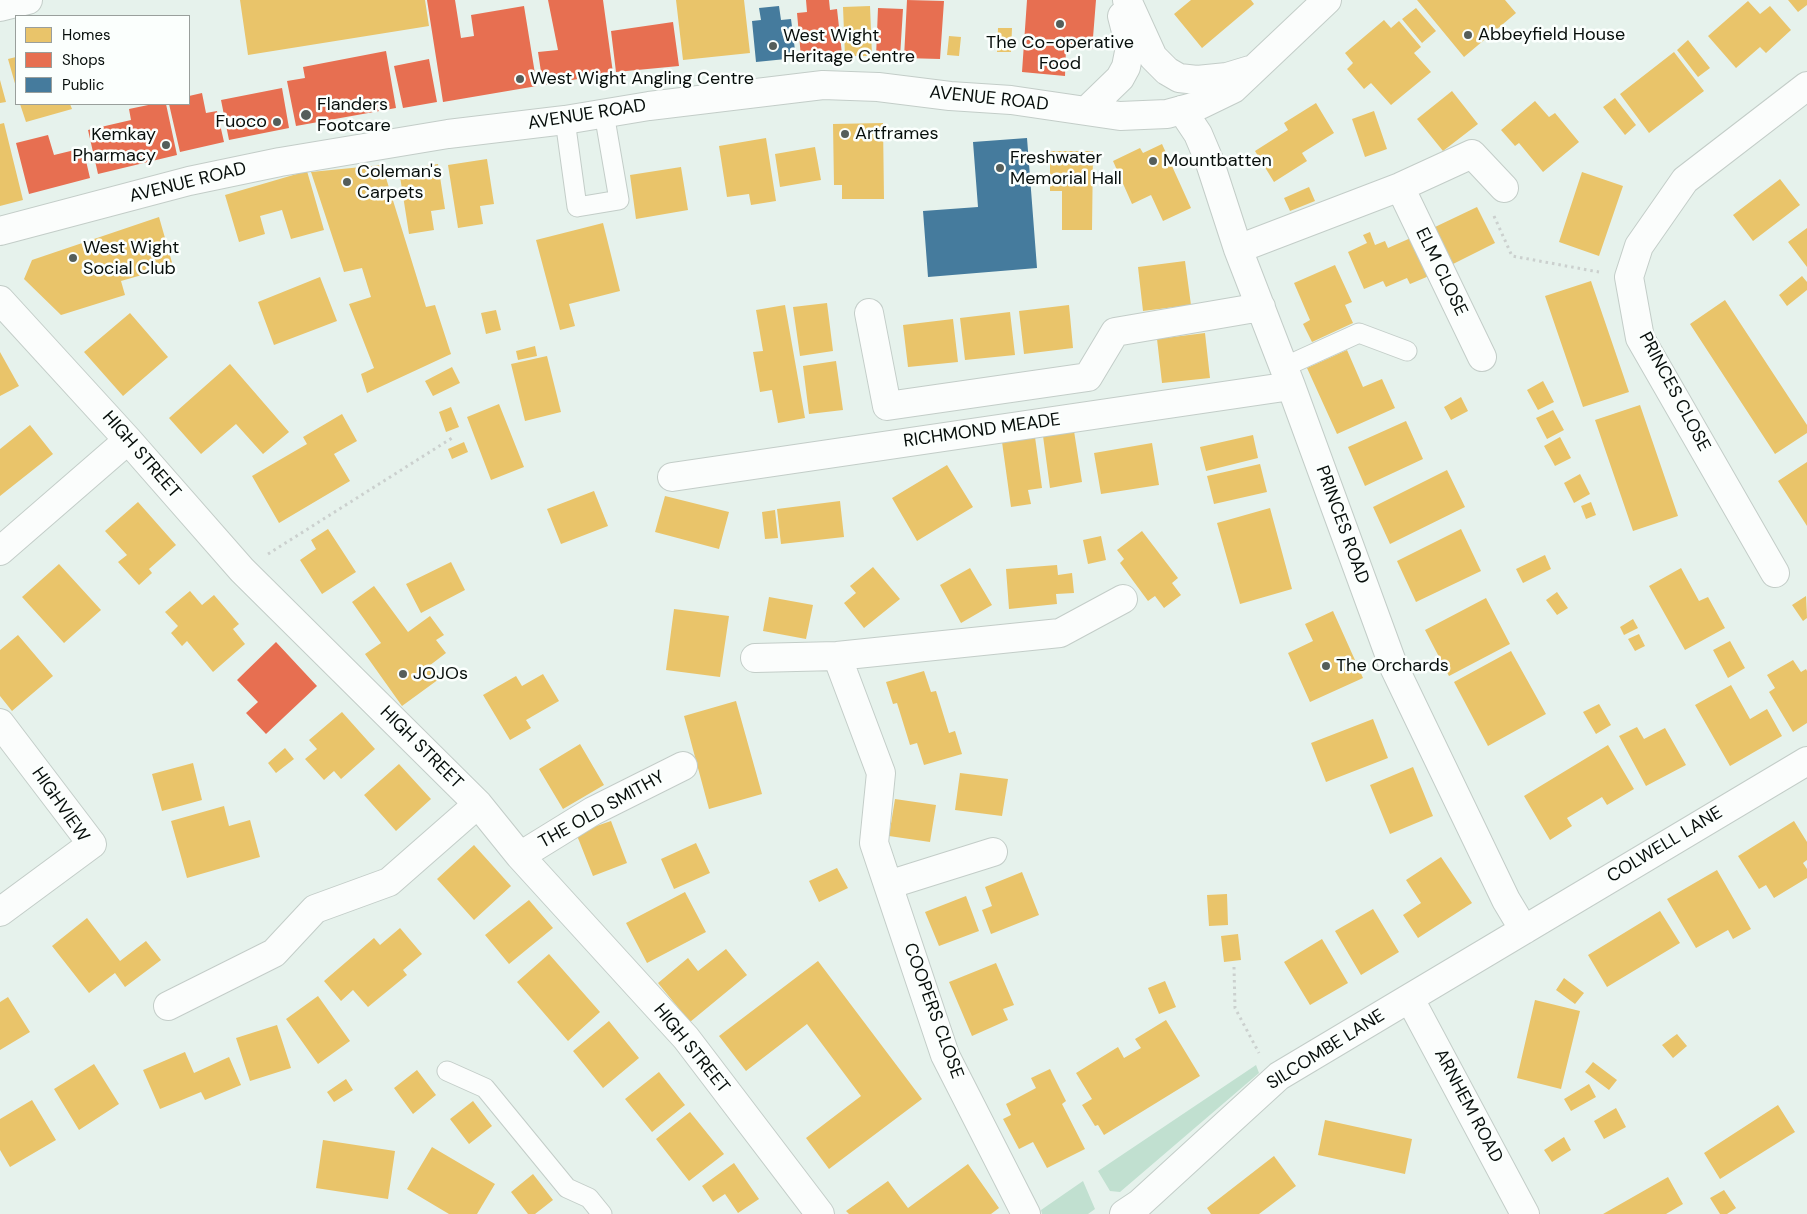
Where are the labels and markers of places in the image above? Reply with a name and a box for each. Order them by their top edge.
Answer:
marker: The Co-operative Food [1054,18,1066,30]
place label: Abbeyfield House [1478,24,1625,46]
place label: West Wight Heritage Centre [783,25,915,68]
marker: Abbeyfield House [1462,29,1474,41]
place label: The Co-operative Food [986,32,1134,74]
marker: West Wight Heritage Centre [767,40,779,52]
place label: West Wight Angling Centre [530,68,754,90]
marker: West Wight Angling Centre [514,73,526,85]
place label: Flanders Footcare [317,94,391,136]
marker: Flanders Footcare [299,108,313,122]
place label: Fuoco [215,111,267,133]
marker: Fuoco [271,116,283,128]
place label: Artframes [855,123,939,145]
place label: Kemkay Pharmacy [73,124,156,166]
marker: Artframes [839,128,851,140]
marker: Kemkay Pharmacy [160,139,172,151]
place label: Freshwater Memorial Hall [1010,147,1122,190]
place label: Mountbatten [1163,150,1272,172]
marker: Mountbatten [1147,155,1159,167]
place label: Coleman's Carpets [357,161,442,203]
marker: Freshwater Memorial Hall [994,162,1006,174]
marker: Coleman's Carpets [341,176,353,188]
place label: West Wight Social Club [83,237,179,280]
marker: West Wight Social Club [67,252,79,264]
place label: The Orchards [1336,655,1449,677]
marker: The Orchards [1320,660,1332,672]
place label: JOJOs [413,663,468,685]
marker: JOJOs [397,668,409,680]

